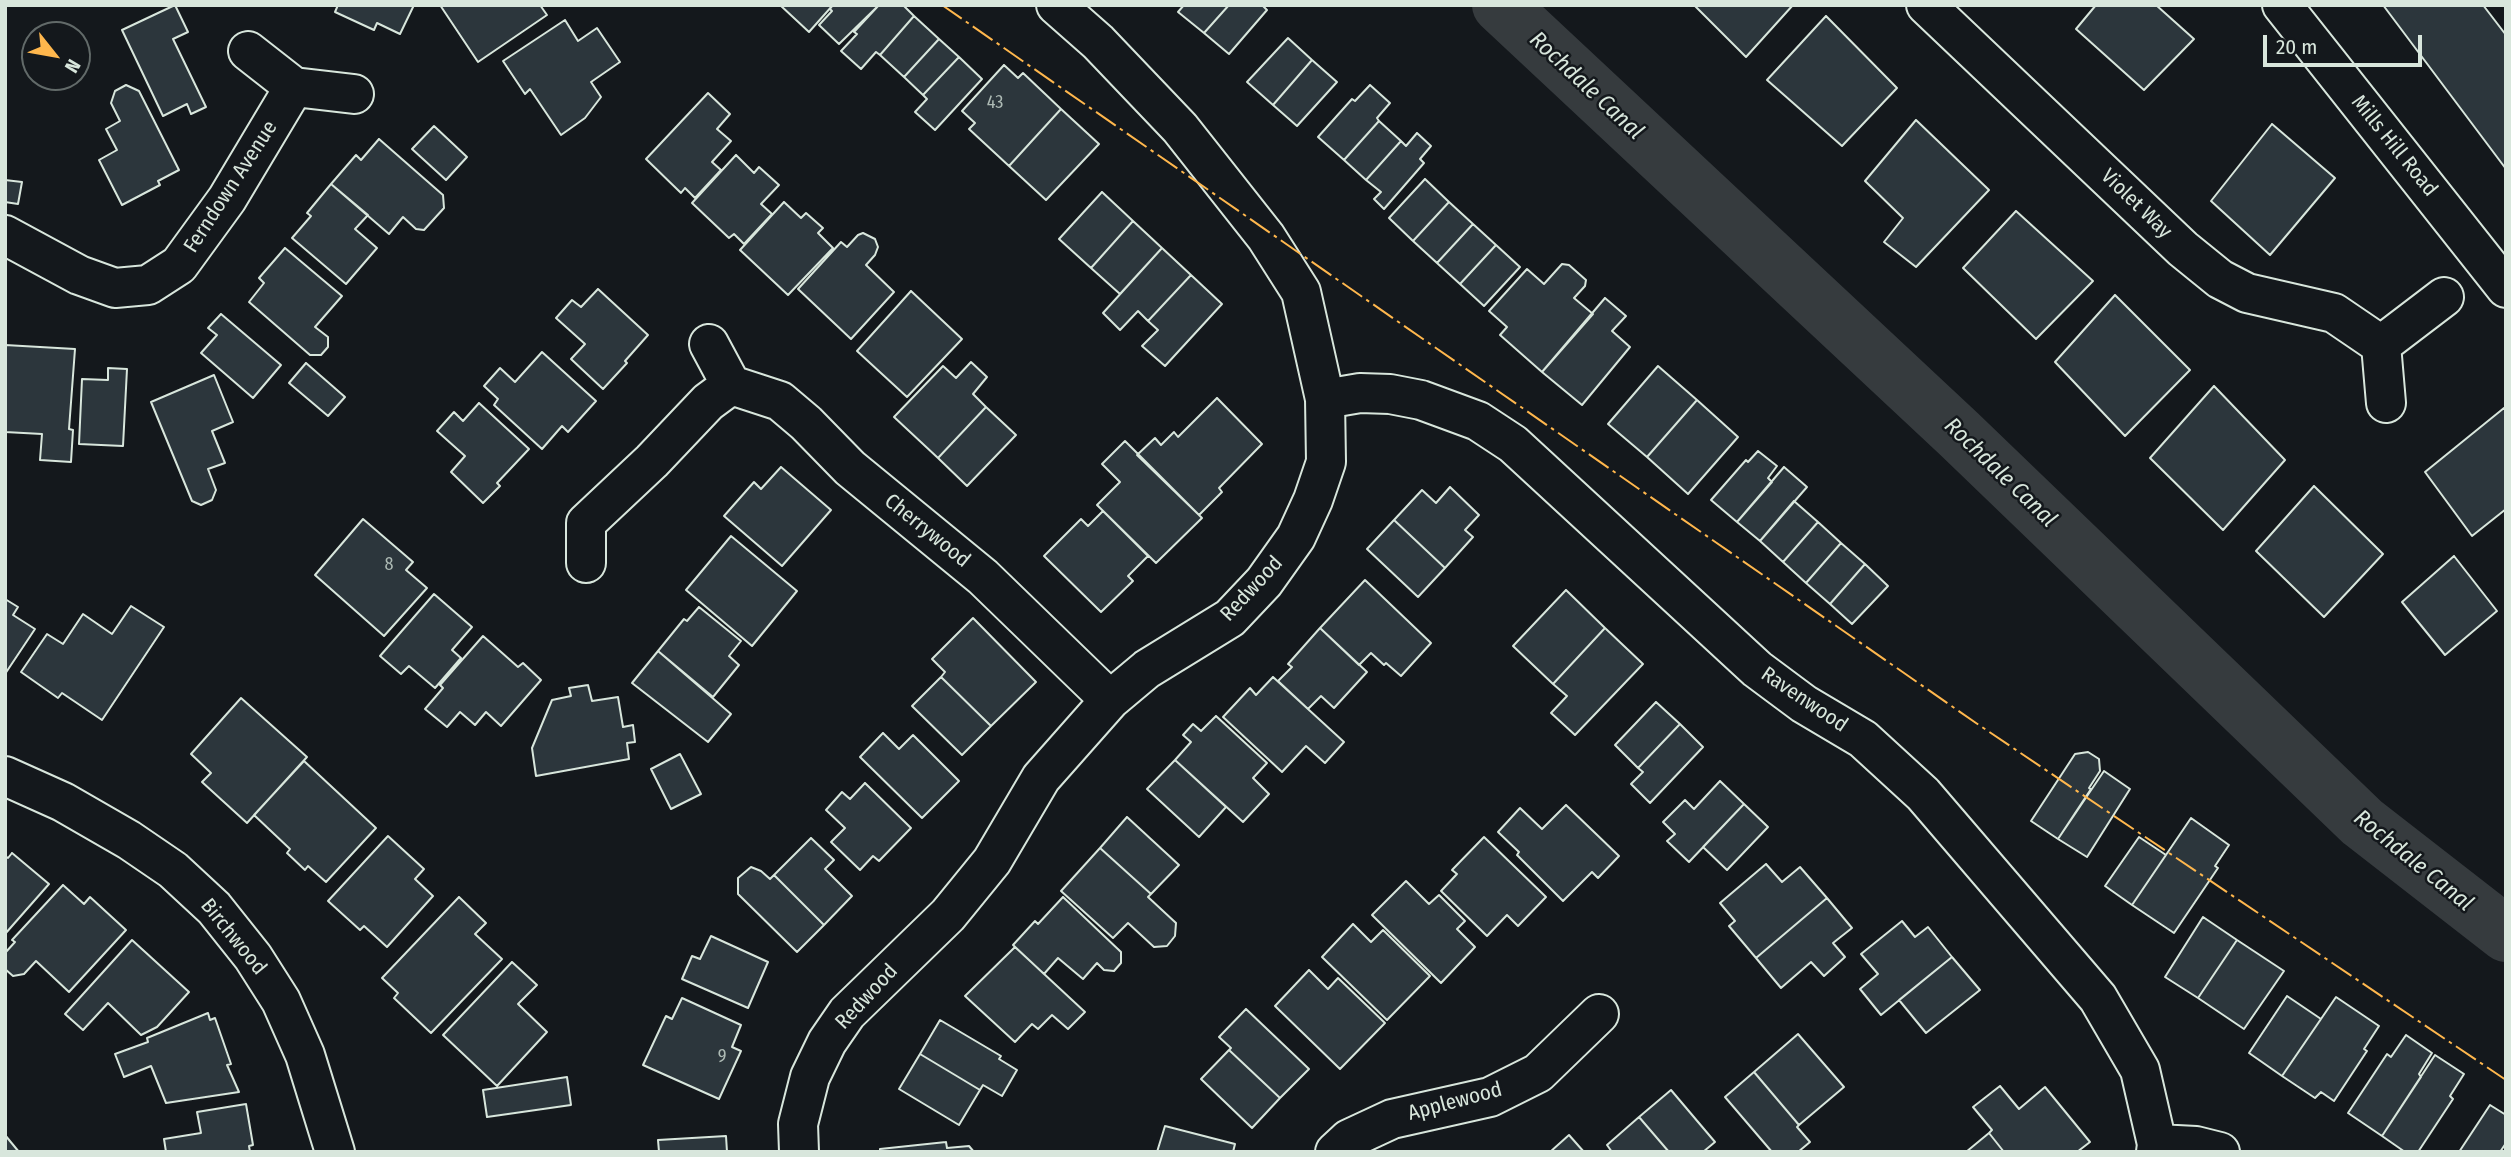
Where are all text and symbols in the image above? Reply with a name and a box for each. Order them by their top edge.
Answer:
north arrow [21,21,91,91]
scale bar [2266,21,2425,65]
water label: Rochdale Canal [1523,26,1649,146]
text: 20 m [2276,34,2317,60]
text: N [60,55,86,77]
street label: Mills Hill Road [2346,90,2442,202]
house number: 43 [987,92,1003,114]
street label: Ferndown Avenue [179,116,283,258]
street label: Violet Way [2095,164,2177,244]
water label: Rochdale Canal [1938,413,2062,533]
street label: Cherrywood [879,489,975,573]
street label: Redwood [1216,551,1288,627]
house number: 8 [385,554,393,576]
street label: Ravenwood [1756,662,1852,738]
water label: Rochdale Canal [2348,805,2478,917]
street label: Birchwood [195,894,271,980]
street label: Redwood [831,959,903,1035]
house number: 9 [718,1046,726,1068]
street label: Applewood [1405,1077,1505,1127]

